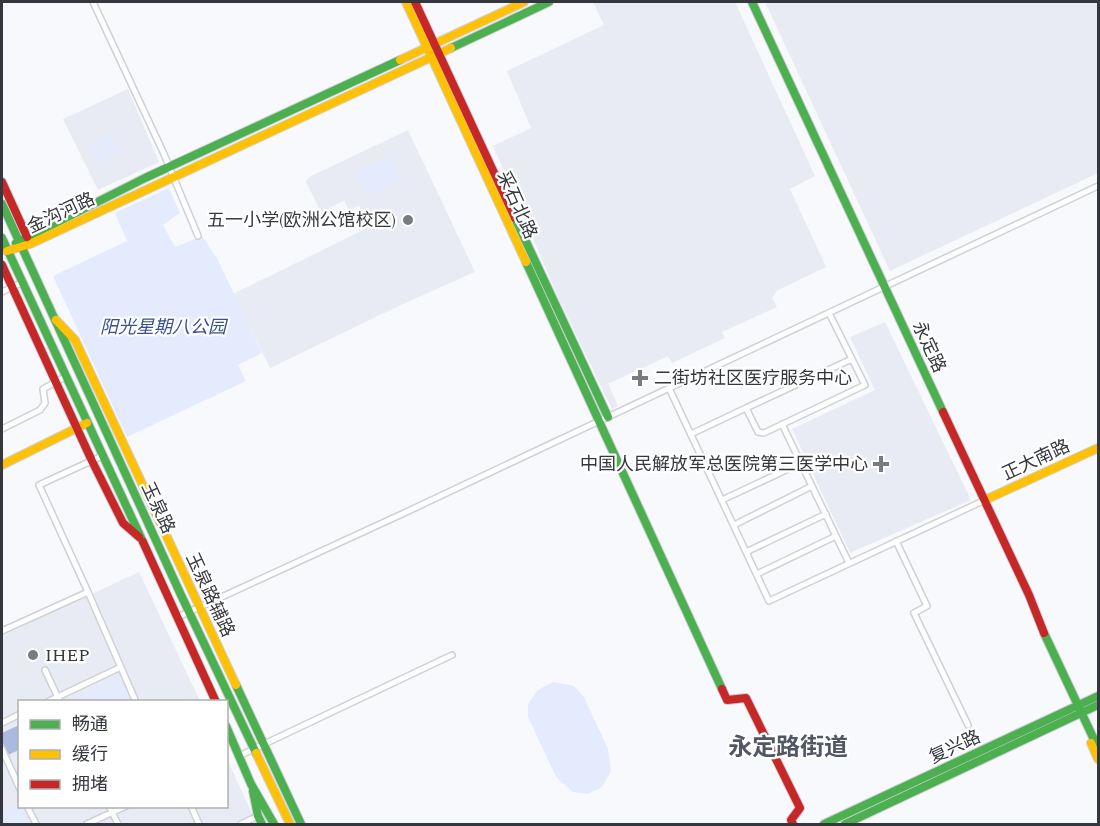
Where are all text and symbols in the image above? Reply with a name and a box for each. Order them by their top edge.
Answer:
street label: 采石北路 [490,167,544,243]
street label: 金沟河路 [23,186,99,240]
place label: 五一小学(欧洲公馆校区) [207,207,396,234]
marker: 五一小学(欧洲公馆校区) [401,213,415,227]
park label: 阳光星期八公园 [100,314,229,341]
street label: 永定路 [905,317,953,377]
place label: 二街坊社区医疗服务中心 [654,365,852,392]
marker: 二街坊社区医疗服务中心 [631,369,649,387]
street label: 正大南路 [998,433,1074,487]
place label: 中国人民解放军总医院第三医学中心 [580,451,868,478]
marker: 中国人民解放军总医院第三医学中心 [872,455,890,473]
street label: 玉泉路 [134,478,182,538]
street label: 玉泉路辅路 [179,549,241,641]
place label: IHEP [45,642,90,669]
marker: IHEP [26,648,40,662]
legend [18,700,228,808]
text: 畅通 [72,711,108,738]
street label: 复兴路 [925,723,985,771]
district label: 永定路街道 [728,730,848,766]
text: 缓行 [72,741,108,768]
text: 拥堵 [72,771,108,798]

